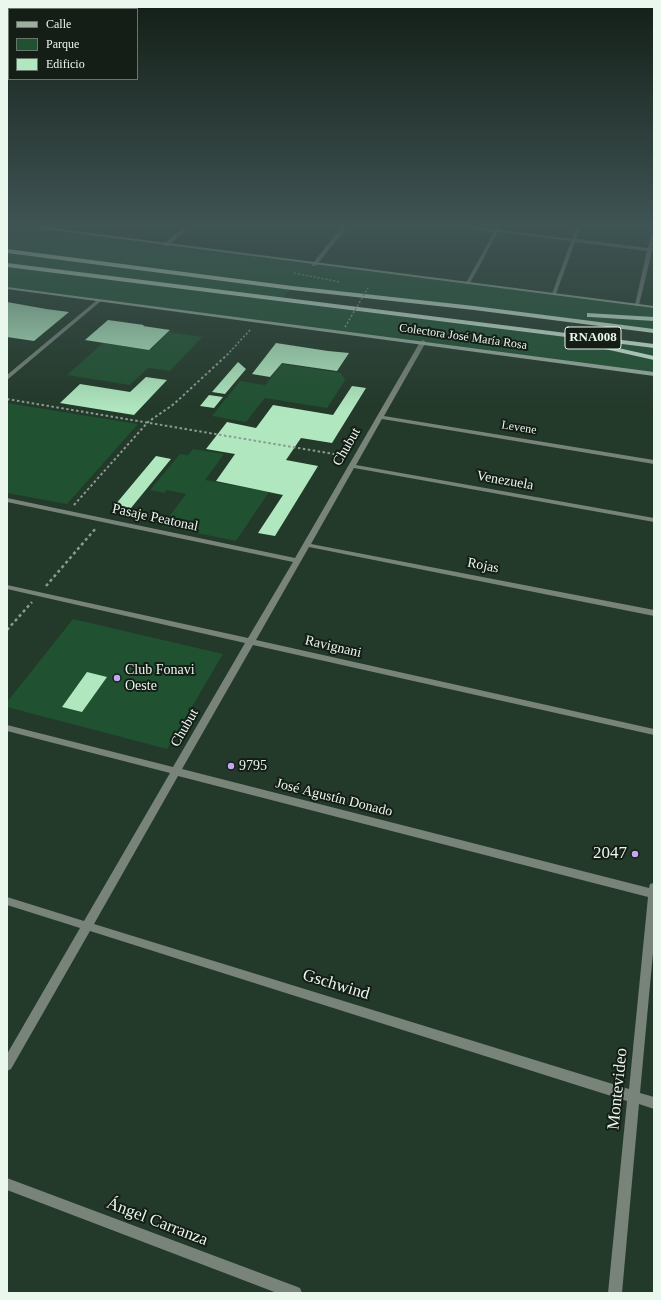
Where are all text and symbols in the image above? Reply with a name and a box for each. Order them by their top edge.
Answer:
legend [8,8,138,80]
text: Calle [46,17,71,31]
text: Parque [46,37,79,51]
text: Edificio [46,57,85,71]
street label: Colectora José María Rosa [398,321,528,353]
road number: RNA008 [565,327,621,349]
street label: Levene [500,418,538,438]
street label: Chubut [329,425,365,469]
street label: Venezuela [475,468,535,494]
street label: Pasaje Peatonal [110,501,200,535]
street label: Rojas [466,555,500,577]
street label: Ravignani [303,632,363,662]
place label: Club Fonavi Oeste [125,662,195,694]
marker: Club Fonavi Oeste [112,673,122,683]
street label: Chubut [167,706,203,750]
place label: 9795 [239,758,267,774]
marker: 9795 [226,761,236,771]
street label: José Agustín Donado [274,775,394,821]
place label: 2047 [593,844,627,864]
marker: 2047 [630,849,640,859]
street label: Gschwind [300,965,372,1005]
street label: Montevideo [604,1047,632,1131]
street label: Ángel Carranza [103,1193,211,1251]

